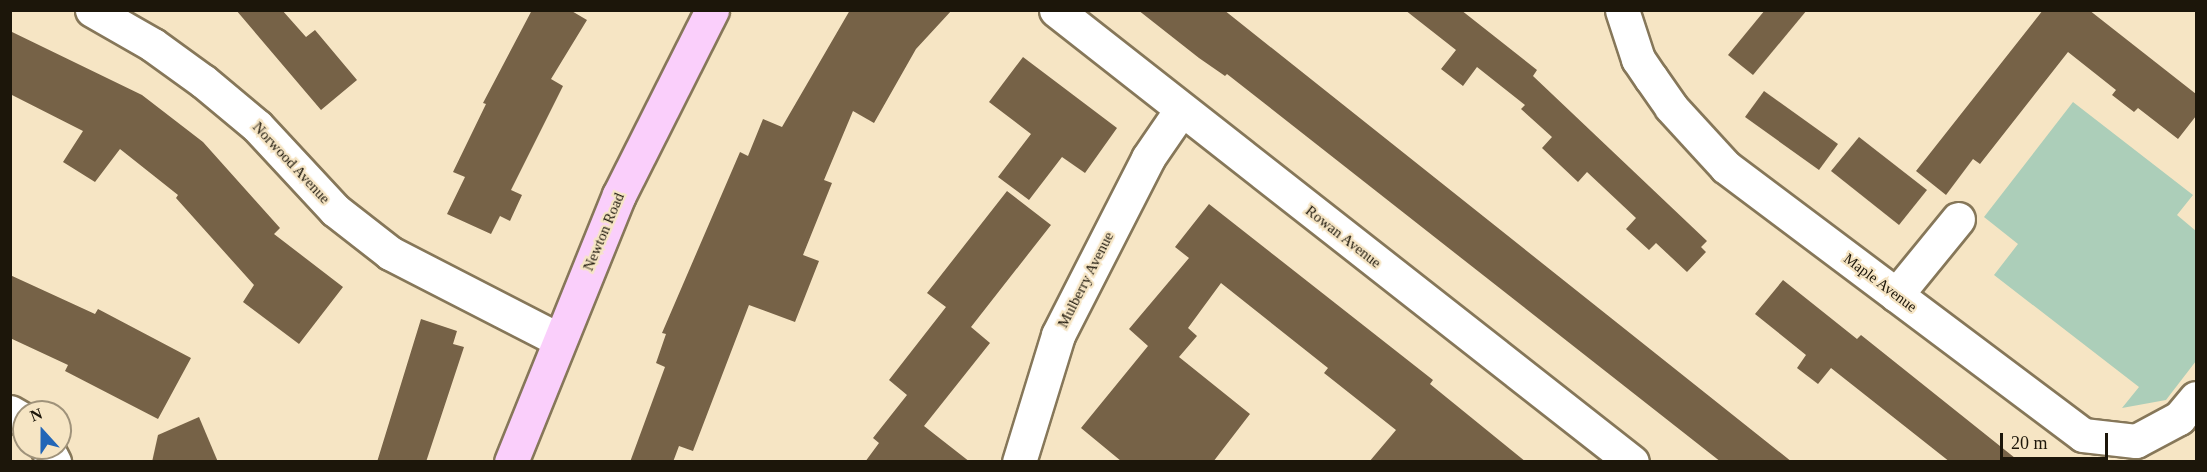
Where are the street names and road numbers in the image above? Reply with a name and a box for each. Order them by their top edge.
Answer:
street label: Norwood Avenue [248,118,334,208]
street label: Newton Road [580,190,628,274]
street label: Rowan Avenue [1301,202,1385,272]
street label: Mulberry Avenue [1054,229,1118,331]
street label: Maple Avenue [1840,249,1920,317]

